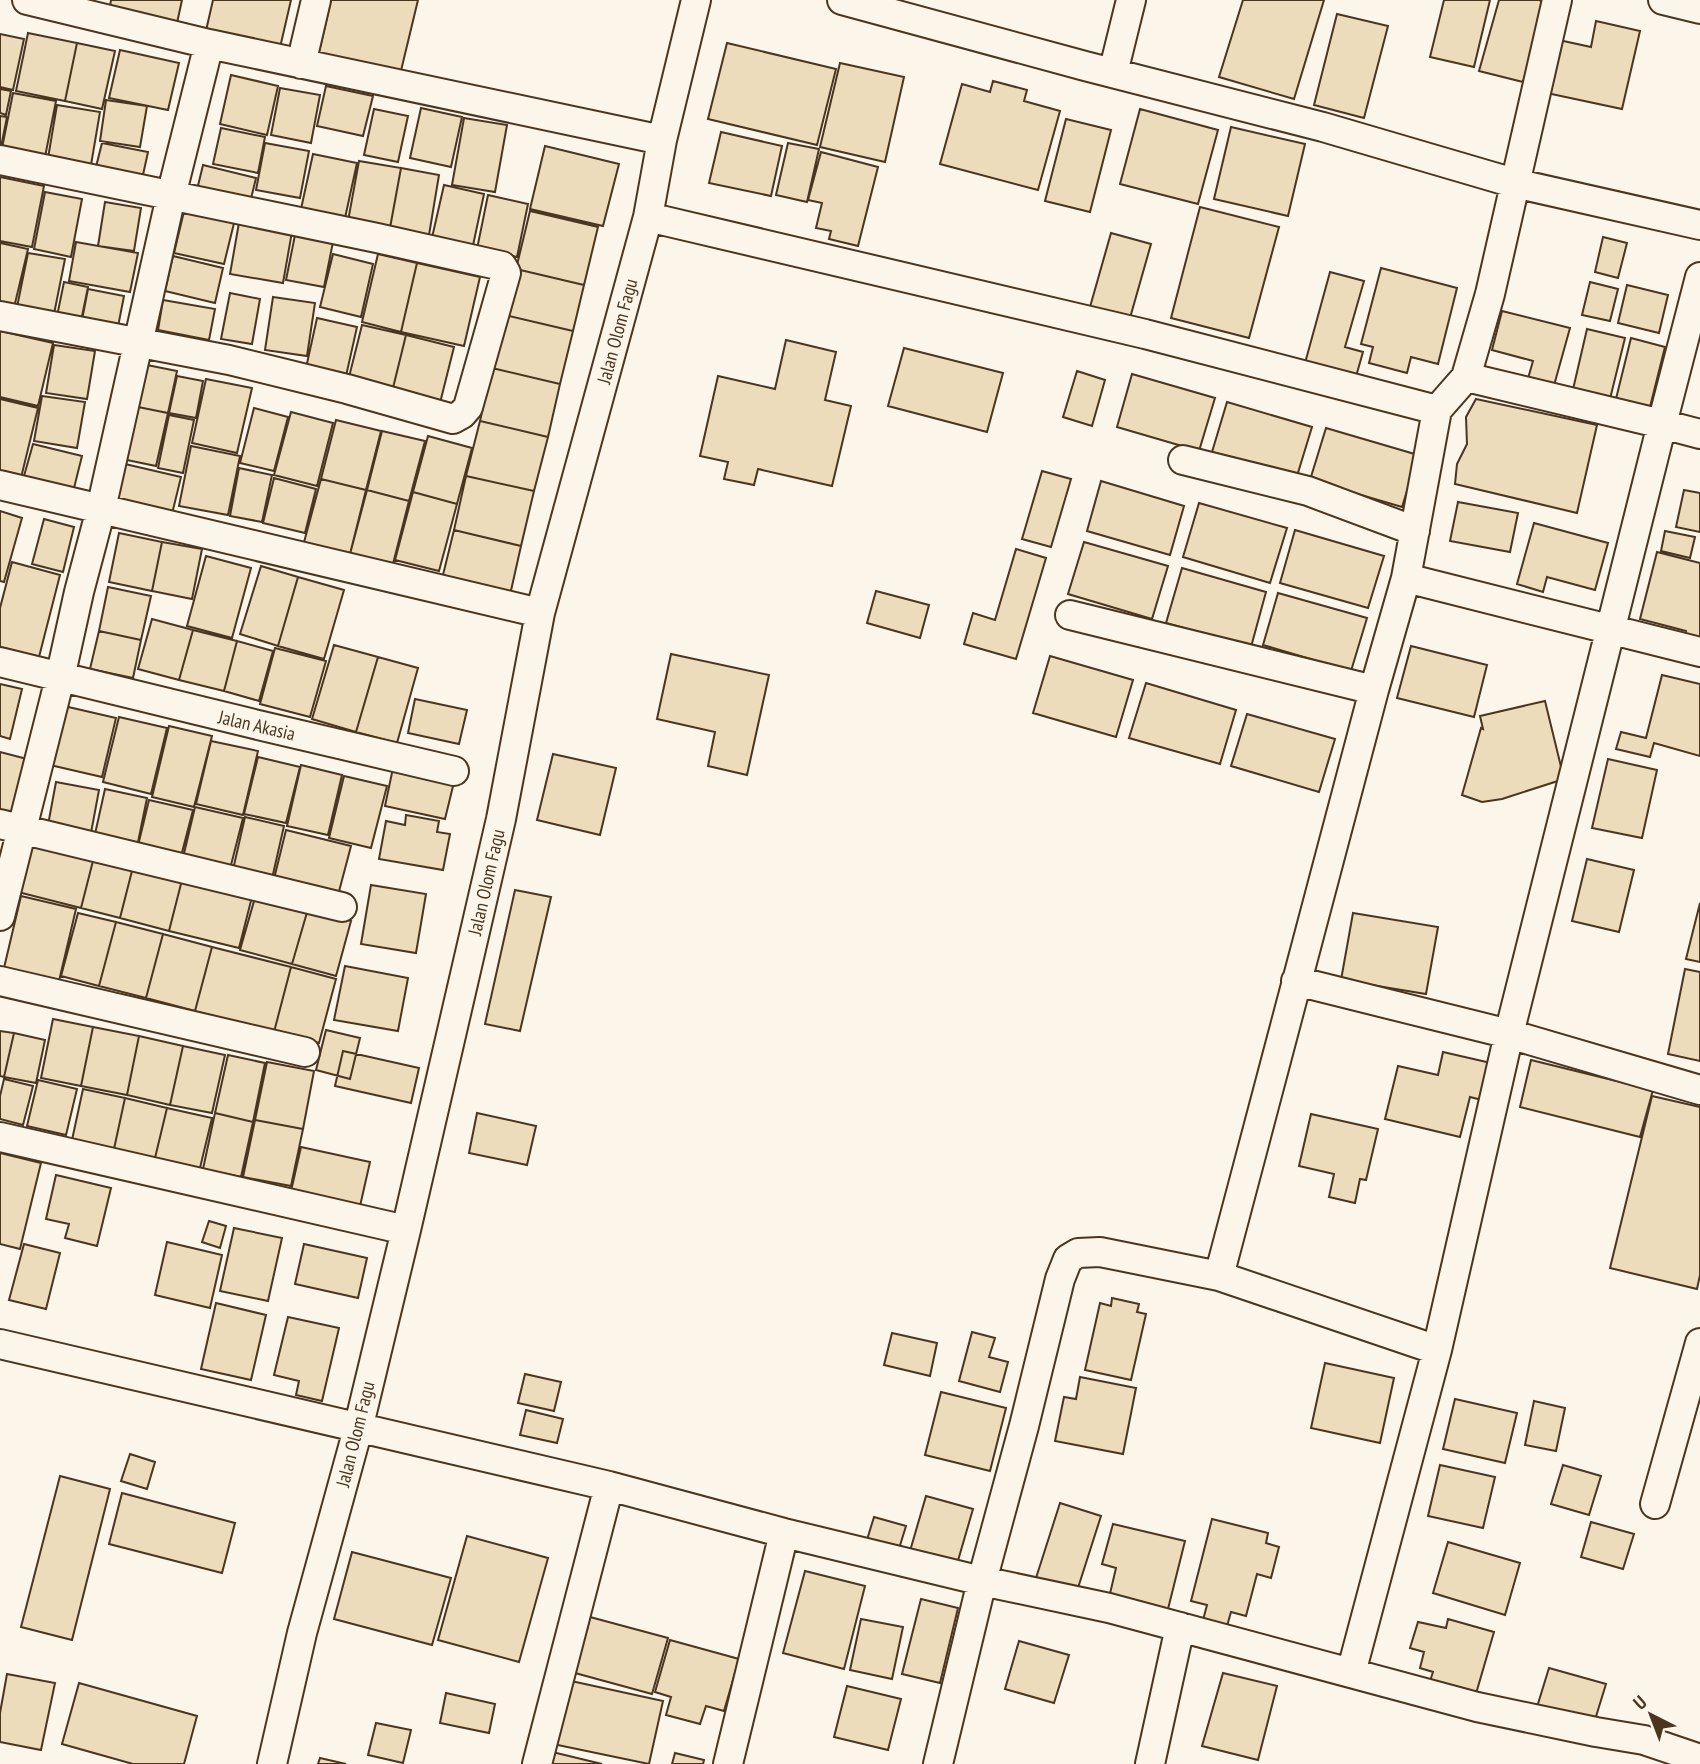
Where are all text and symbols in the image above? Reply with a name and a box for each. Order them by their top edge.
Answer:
street label: Jalan Olom Fagu [591,276,643,387]
street label: Jalan Akasia [215,704,298,745]
street label: Jalan Olom Fagu [462,827,510,938]
street label: Jalan Olom Fagu [330,1379,380,1490]
north arrow [1616,1680,1686,1750]
text: U [1628,1690,1651,1715]

